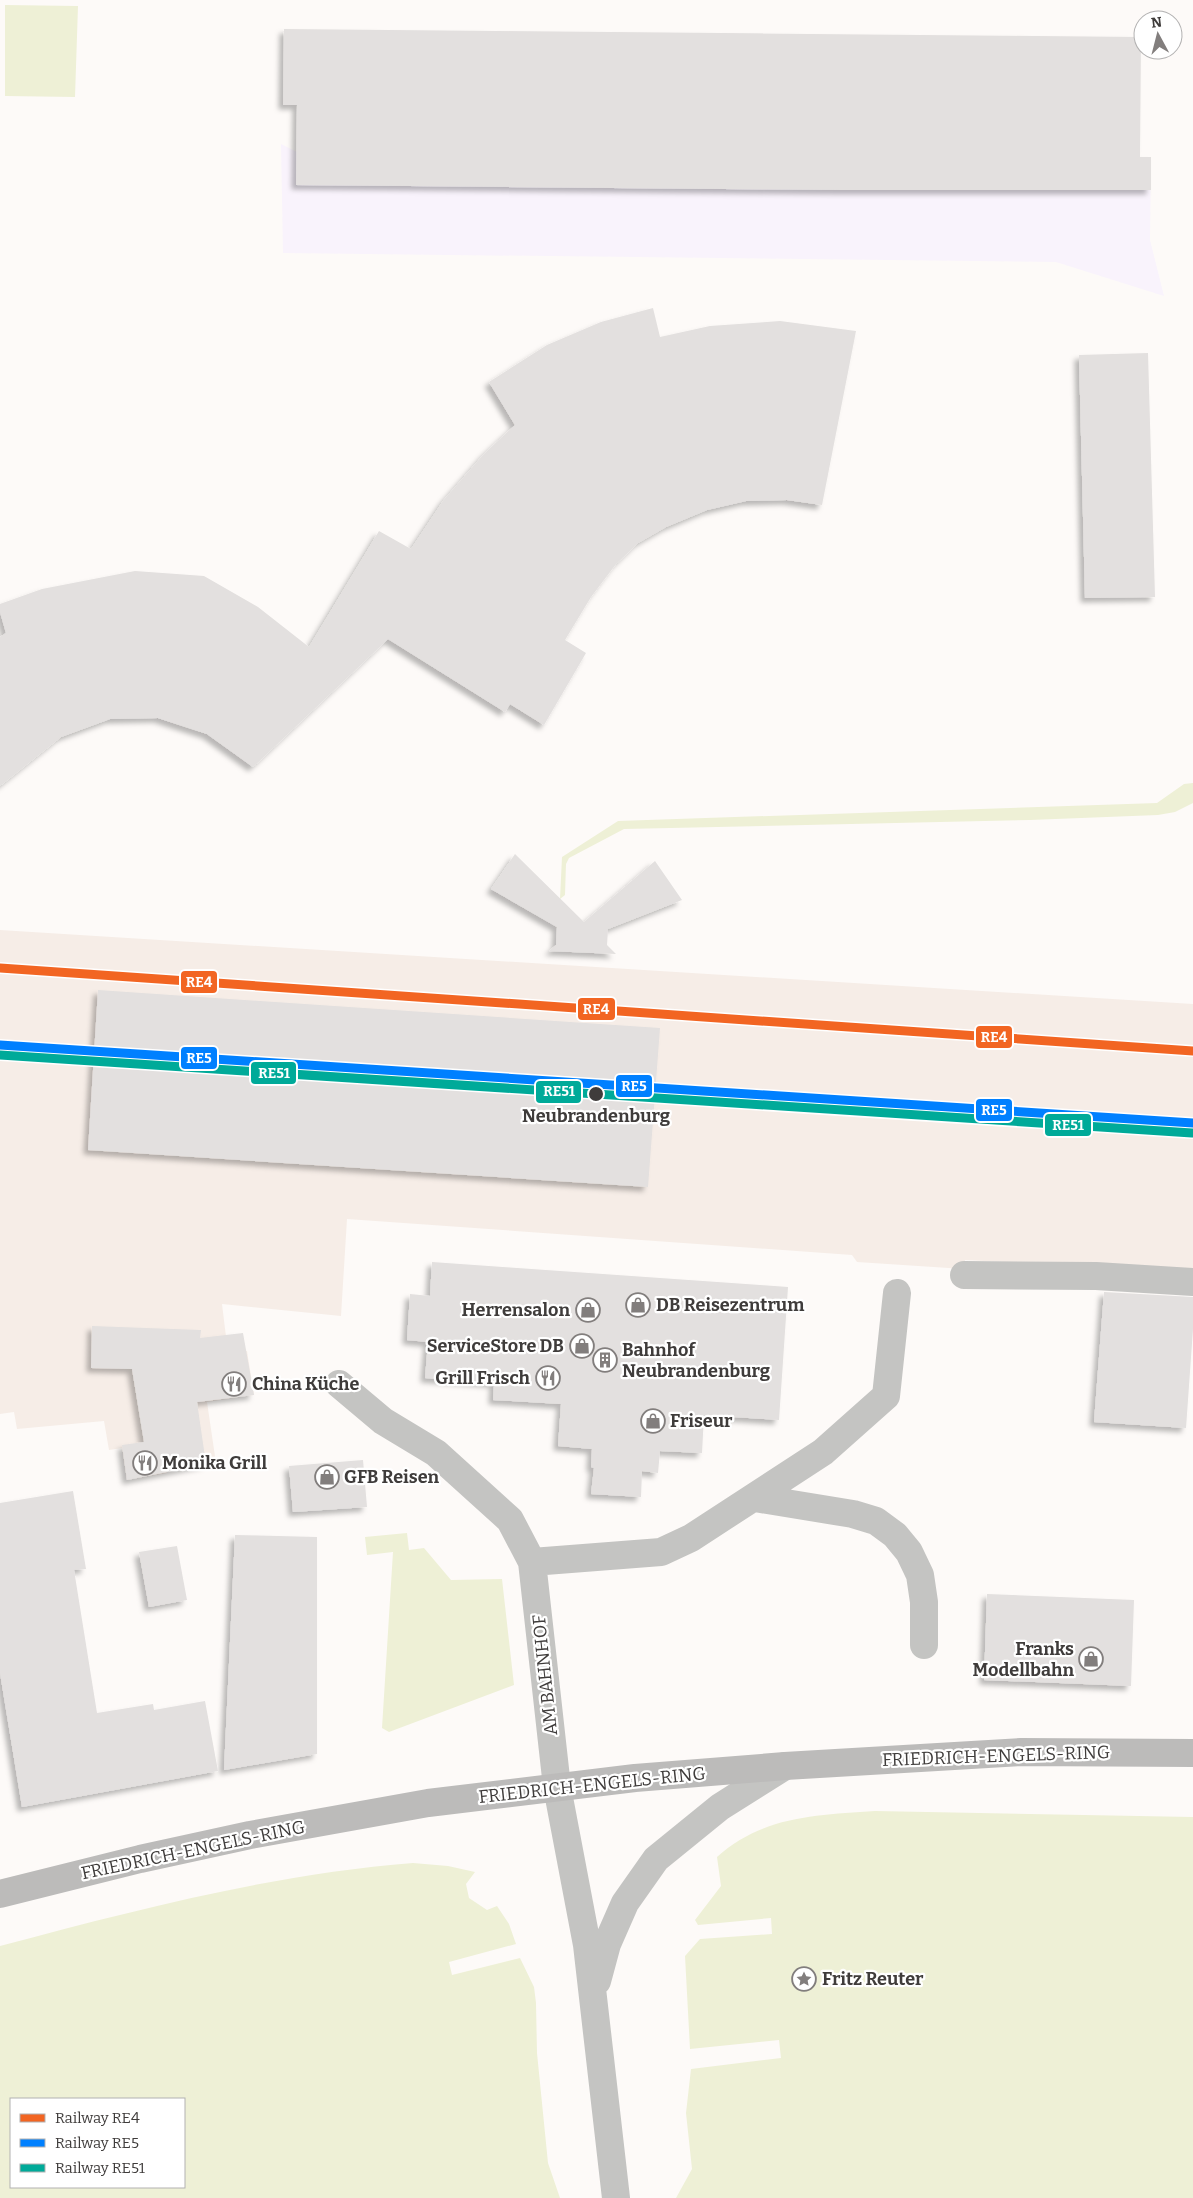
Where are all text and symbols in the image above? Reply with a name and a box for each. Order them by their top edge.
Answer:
north arrow [1133,10,1183,60]
text: N [1150,13,1163,32]
line badge: RE4 [180,970,218,994]
text: RE4 [186,974,213,991]
line badge: RE4 [577,997,616,1021]
text: RE4 [583,1001,610,1018]
line badge: RE4 [975,1025,1013,1049]
text: RE4 [981,1029,1008,1046]
line badge: RE5 [180,1046,218,1070]
text: RE5 [186,1050,212,1067]
line badge: RE51 [250,1061,297,1085]
text: RE51 [258,1065,290,1082]
line badge: RE5 [615,1074,653,1098]
text: RE5 [621,1078,647,1095]
line badge: RE51 [535,1080,582,1104]
text: RE51 [543,1083,575,1100]
marker: Neubrandenburg [587,1085,605,1103]
line badge: RE5 [975,1098,1013,1122]
text: RE5 [981,1102,1007,1119]
place label: Neubrandenburg [522,1105,671,1127]
line badge: RE51 [1044,1113,1092,1137]
text: RE51 [1052,1117,1084,1134]
shop icon: DB Reisezentrum [625,1292,651,1318]
place label: DB Reisezentrum [656,1294,804,1316]
shop icon: Herrensalon [575,1297,601,1323]
place label: Herrensalon [462,1299,570,1321]
shop icon: ServiceStore DB [569,1333,595,1359]
place label: ServiceStore DB [427,1335,564,1357]
place label: Bahnhof Neubrandenburg [622,1339,771,1382]
building icon: Bahnhof Neubrandenburg [592,1347,618,1373]
restaurant icon: Grill Frisch [535,1365,561,1391]
place label: Grill Frisch [435,1367,531,1389]
restaurant icon: China Küche [221,1371,247,1397]
place label: China Küche [252,1373,359,1395]
shop icon: Friseur [640,1408,666,1434]
place label: Friseur [670,1410,733,1432]
restaurant icon: Monika Grill [132,1450,158,1476]
place label: Monika Grill [162,1452,267,1474]
shop icon: GFB Reisen [314,1464,340,1490]
place label: GFB Reisen [344,1466,440,1488]
street label: AM BAHNHOF [528,1613,562,1737]
place label: Franks Modellbahn [972,1638,1074,1681]
shop icon: Franks Modellbahn [1078,1646,1104,1672]
street label: FRIEDRICH-ENGELS-RING [882,1741,1110,1771]
street label: FRIEDRICH-ENGELS-RING [477,1762,707,1808]
street label: FRIEDRICH-ENGELS-RING [79,1816,307,1884]
place icon: Fritz Reuter [791,1966,817,1992]
place label: Fritz Reuter [822,1968,924,1990]
legend [10,2098,185,2188]
text: Railway RE4 [55,2109,140,2127]
text: Railway RE5 [55,2134,139,2152]
text: Railway RE51 [55,2159,145,2177]

